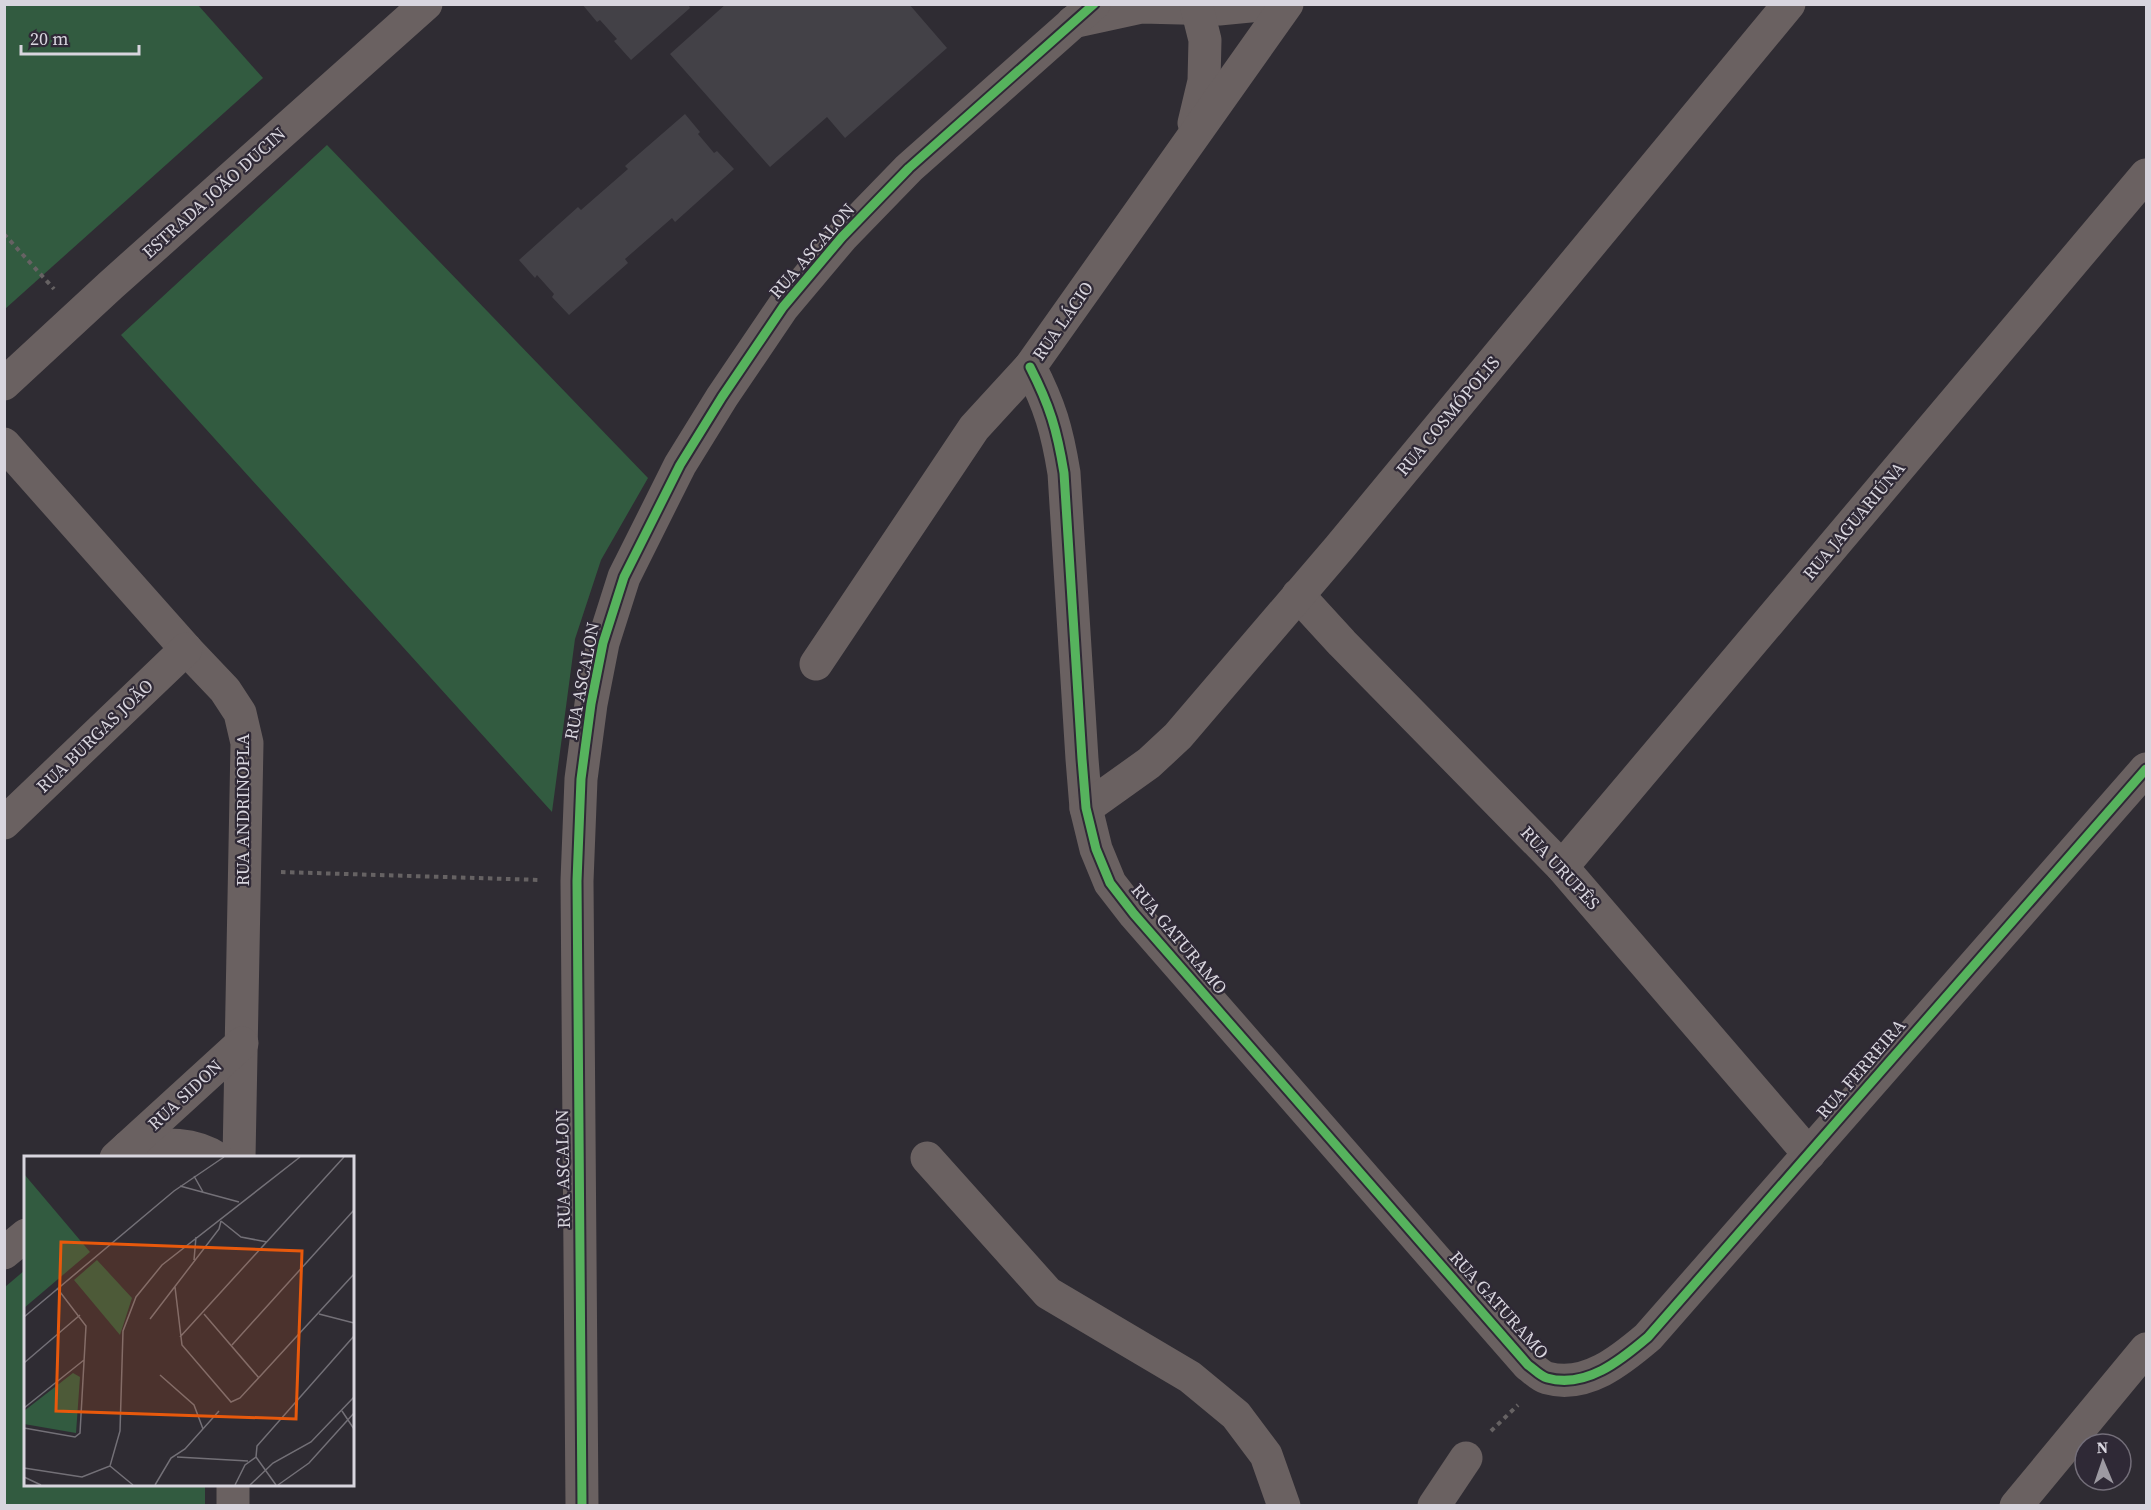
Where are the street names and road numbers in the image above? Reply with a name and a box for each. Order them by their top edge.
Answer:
street label: ESTRADA JOÃO DUCIN [136,121,291,264]
street label: RUA ASCALON [763,197,860,304]
street label: RUA LÁCIO [1026,276,1099,365]
street label: RUA COSMÓPOLIS [1390,350,1505,481]
street label: RUA JAGUARIÚNA [1797,456,1911,585]
street label: RUA ASCALON [558,620,605,742]
street label: RUA BURGAS JOÃO [31,673,159,798]
street label: RUA ANDRINOPLA [230,734,255,886]
street label: RUA URUPÊS [1515,820,1606,915]
street label: RUA GATURAMO [1126,878,1233,999]
street label: RUA FERREIRA [1810,1013,1911,1124]
street label: RUA SIDON [142,1054,227,1136]
street label: RUA ASCALON [549,1109,576,1229]
street label: RUA GATURAMO [1444,1245,1555,1364]

